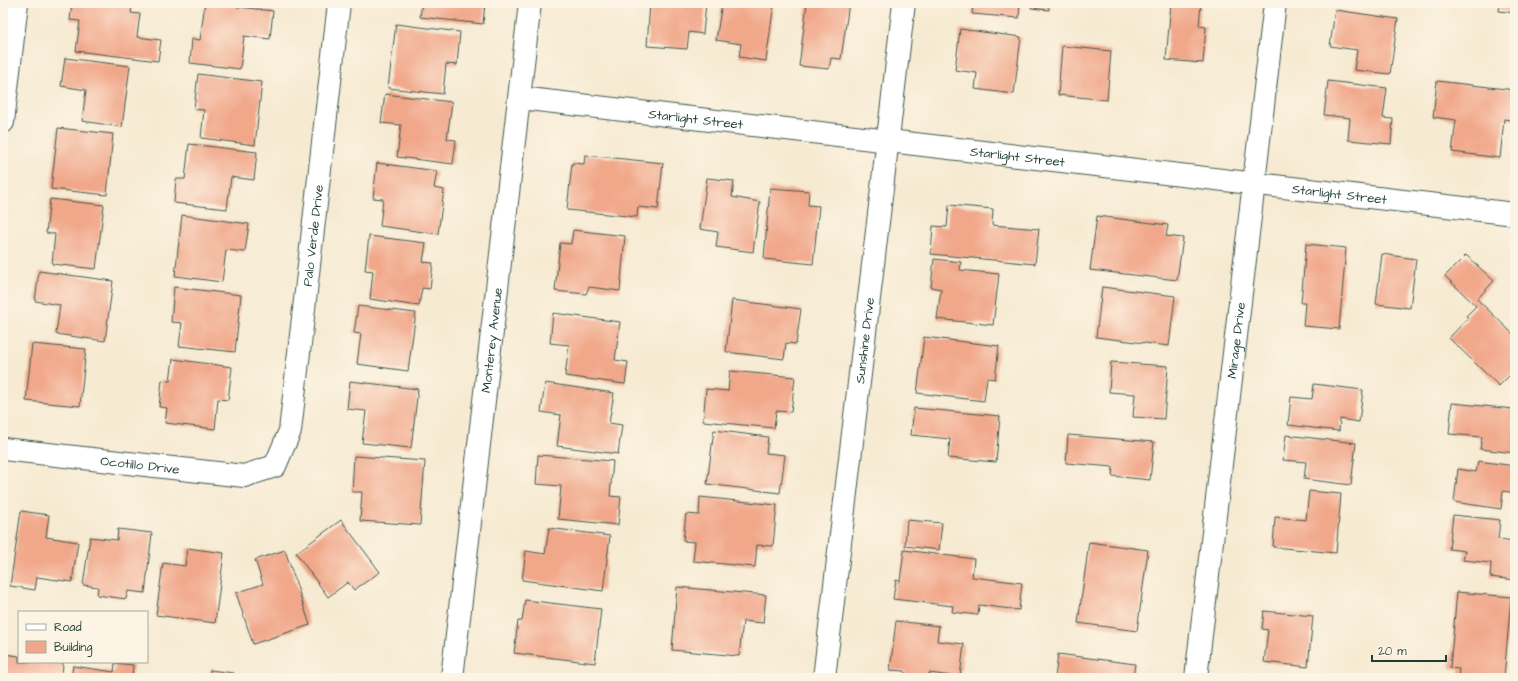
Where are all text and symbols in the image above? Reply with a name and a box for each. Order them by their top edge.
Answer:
street label: Starlight Street [647,105,745,134]
street label: Starlight Street [969,143,1067,172]
street label: Starlight Street [1291,180,1388,209]
street label: Palo Verde Drive [299,184,328,287]
street label: Monterey Avenue [477,287,507,394]
street label: Sunshine Drive [851,296,879,385]
street label: Mirage Drive [1223,301,1250,380]
street label: Ocotillo Drive [100,452,181,479]
legend [18,611,148,663]
text: Road [54,619,82,636]
scale bar [1372,637,1446,663]
text: Building [54,639,92,657]
text: 20 m [1378,643,1407,660]

